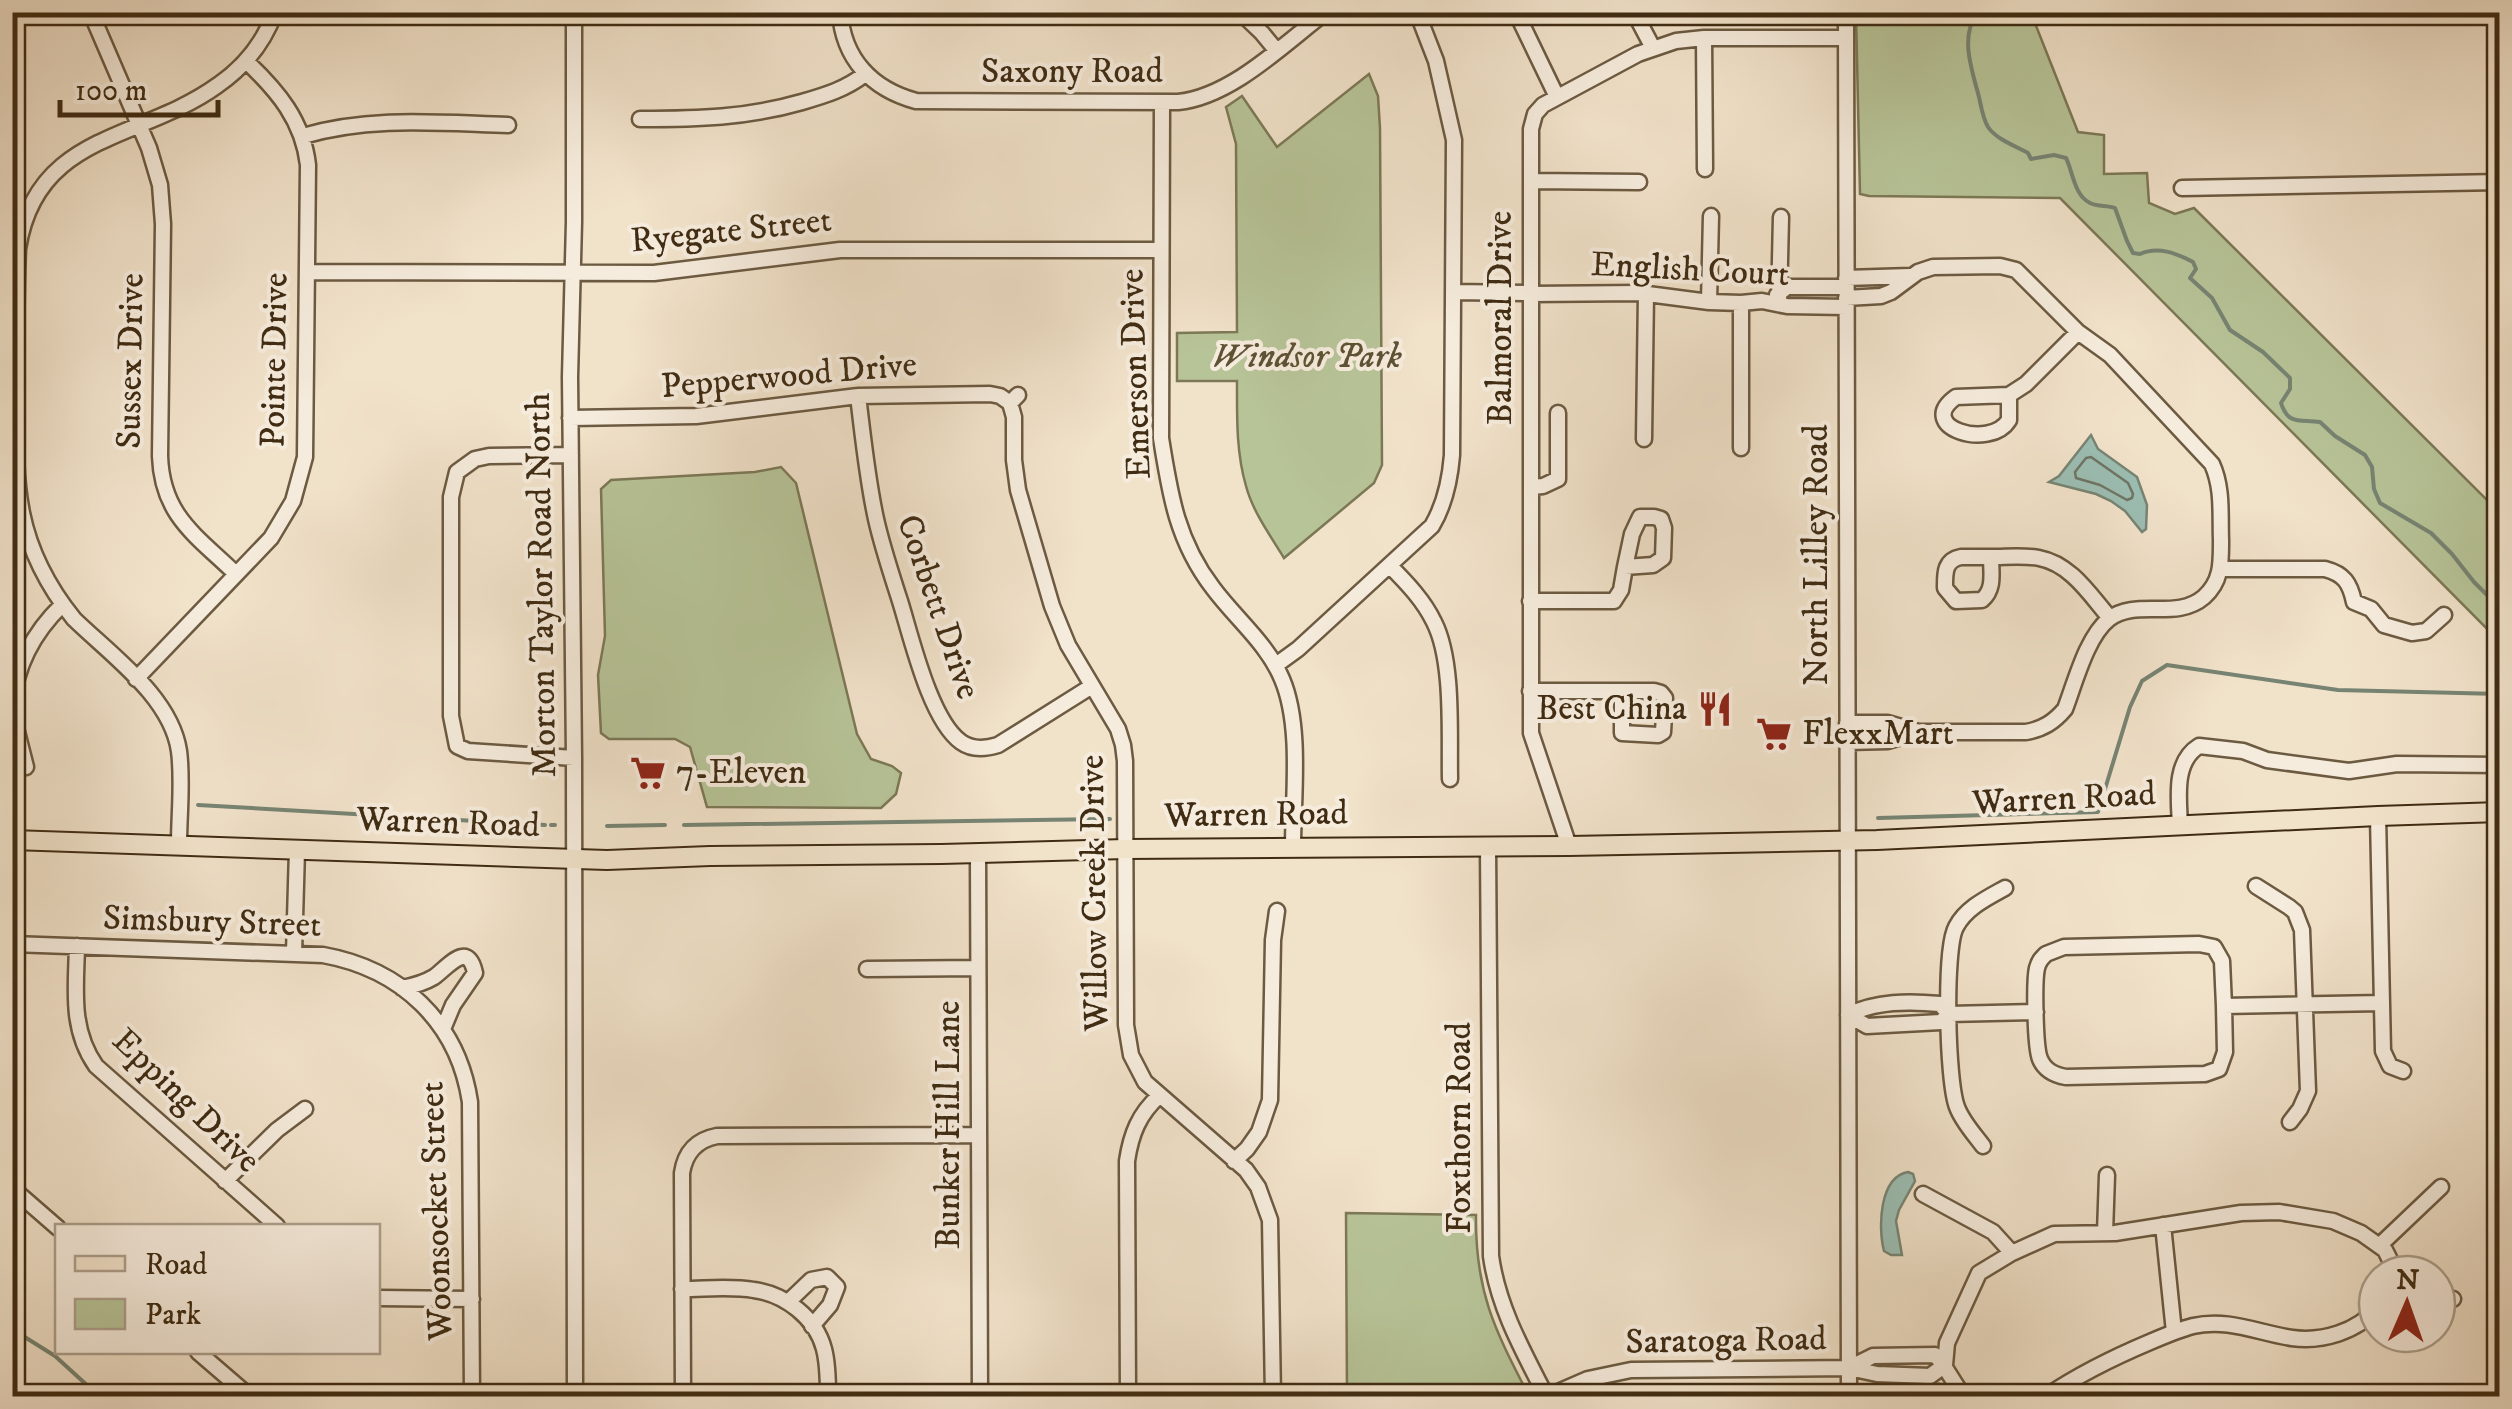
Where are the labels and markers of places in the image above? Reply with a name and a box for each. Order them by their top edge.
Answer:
place label: Best China [1536,687,1687,731]
restaurant icon: Best China [1696,690,1734,728]
place label: FlexxMart [1802,712,1954,756]
supermarket icon: FlexxMart [1755,715,1793,753]
place label: 7-Eleven [676,751,806,795]
supermarket icon: 7-Eleven [629,754,667,792]

